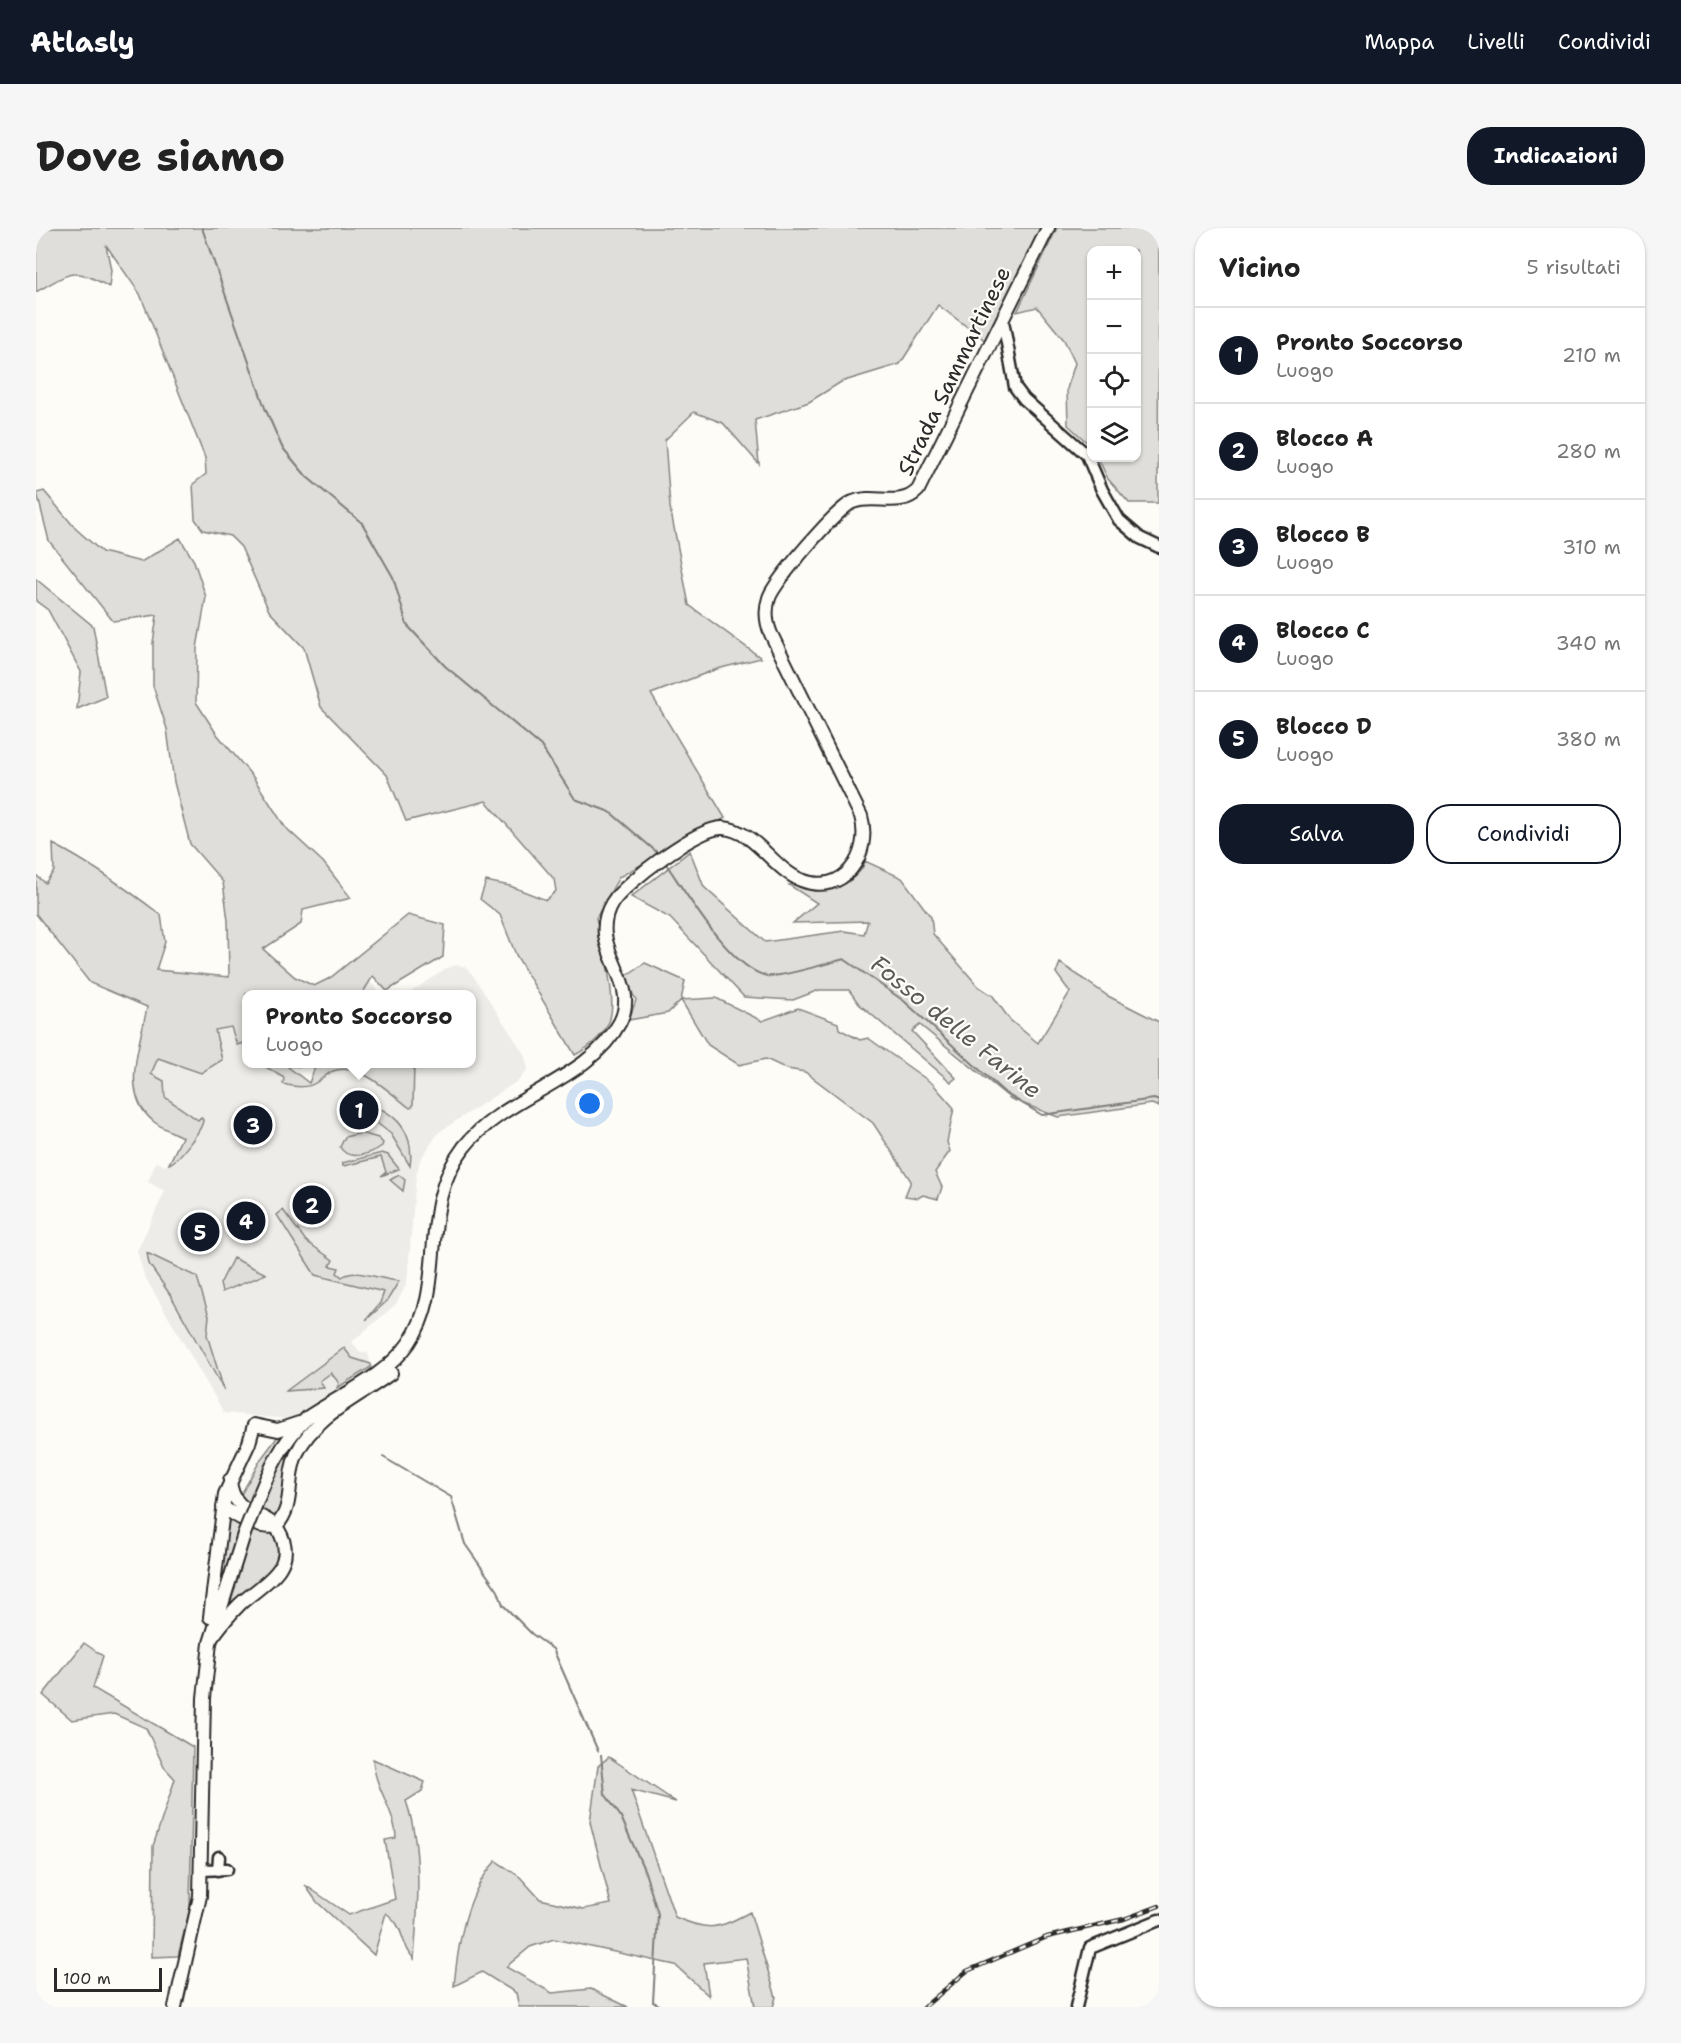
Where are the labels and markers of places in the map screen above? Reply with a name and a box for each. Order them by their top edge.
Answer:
pin: 1 [340,1088,378,1132]
pin: 3 [234,1102,272,1148]
pin: 2 [292,1182,332,1228]
pin: 4 [226,1198,266,1244]
pin: 5 [180,1210,220,1254]

